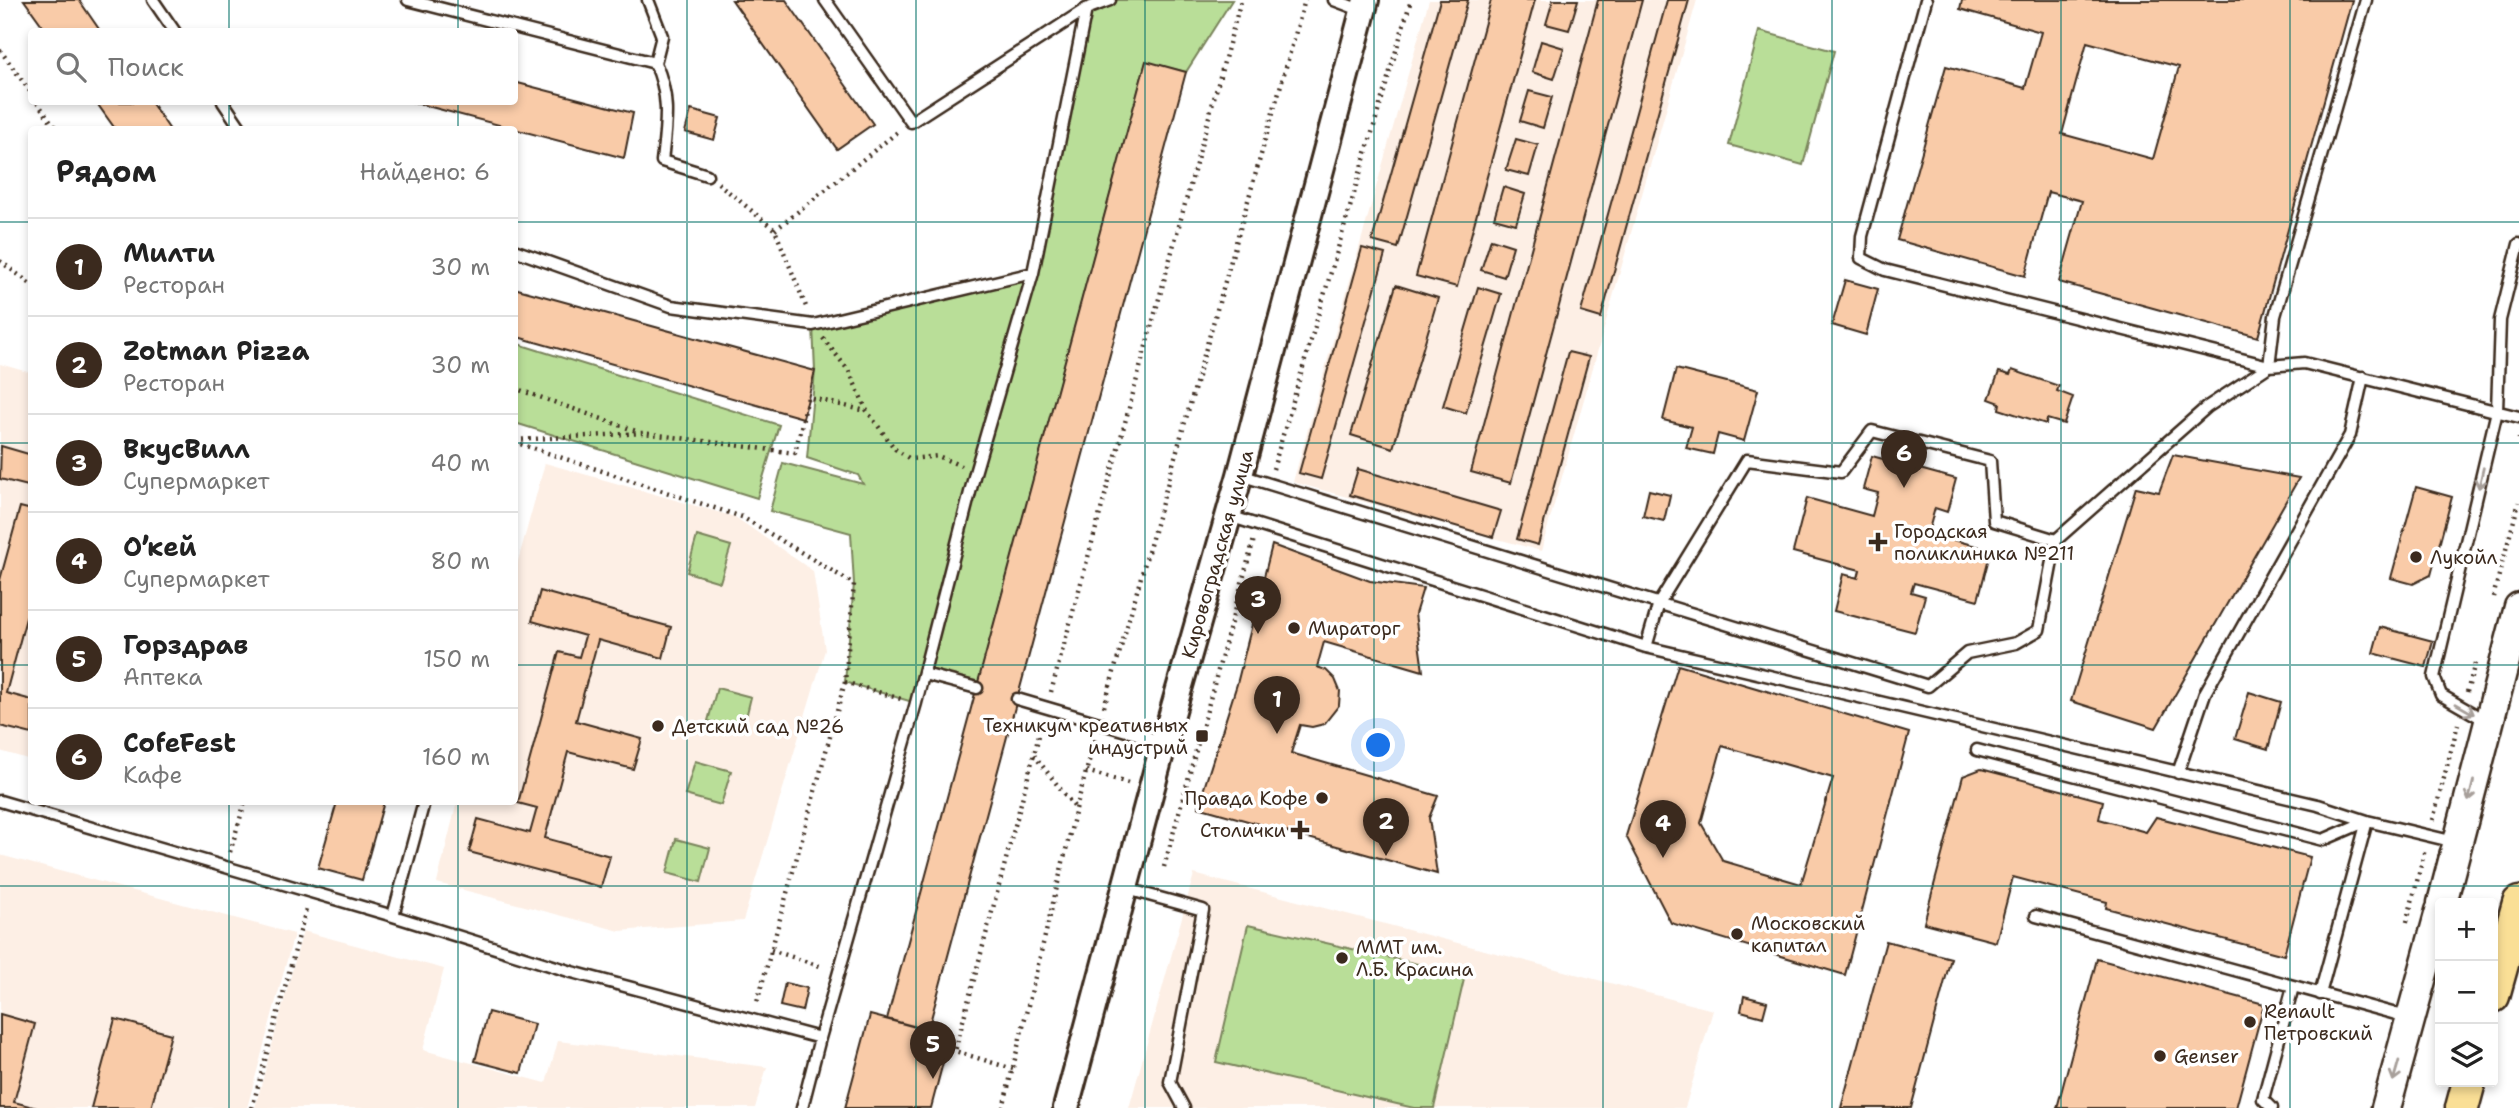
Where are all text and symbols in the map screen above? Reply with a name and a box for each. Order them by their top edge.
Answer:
search box [28,28,518,105]
icon: search [52,48,90,86]
text: Поиск [108,49,184,84]
text: Рядом [56,151,156,192]
text: Найдено: 6 [360,157,490,187]
text: Милти [123,235,215,270]
text: 1 [74,252,84,282]
text: 30 m [431,252,490,282]
text: Ресторан [123,270,225,300]
text: Zotman Pizza [123,333,310,368]
text: 2 [71,350,87,380]
text: 30 m [431,350,490,380]
text: Ресторан [123,368,225,398]
pin: 6 [1881,430,1927,488]
text: ВкусВилл [123,431,250,466]
street label: Кировоградская улица [1176,447,1259,661]
text: 3 [71,448,87,478]
text: 40 m [430,448,490,478]
text: Супермаркет [123,466,270,496]
one-way arrow [2474,466,2487,489]
place label: Городская поликлиника №211 [1894,519,2074,566]
text: О’кей [123,529,197,564]
marker: Городская поликлиника №211 [1868,532,1888,552]
place label: Лукойл [2430,545,2498,570]
text: 4 [71,546,87,576]
text: 80 m [431,546,490,576]
marker: Лукойл [2408,549,2424,565]
text: Супермаркет [123,564,270,594]
pin: 3 [1235,576,1281,634]
place label: Мираторг [1308,616,1401,641]
marker: Мираторг [1286,620,1302,636]
text: Горздрав [123,627,248,662]
text: 5 [72,644,86,674]
text: 150 m [423,644,490,674]
text: Аптека [123,662,203,692]
pin: 1 [1254,676,1300,734]
one-way arrow [2455,702,2475,716]
place label: Техникум креативных индустрий [983,713,1188,760]
place label: Детский сад №26 [672,714,844,739]
marker: Детский сад №26 [650,718,666,734]
text: CofeFest [123,725,236,760]
marker: Техникум креативных индустрий [1194,728,1210,744]
your location [1361,728,1395,762]
text: 6 [71,742,87,772]
text: 160 m [422,742,490,772]
text: Кафе [123,760,182,790]
one-way arrow [2464,779,2477,802]
place label: Правда Кофе [1184,786,1308,811]
marker: Правда Кофе [1314,790,1330,806]
pin: 2 [1363,798,1409,856]
pin: 4 [1640,800,1686,858]
place label: Столички [1200,818,1286,843]
marker: Столички [1292,822,1308,838]
map controls [2435,898,2498,1087]
button: + [2435,898,2498,961]
place label: Московский капитал [1751,911,1865,958]
marker: Московский капитал [1729,926,1745,942]
place label: ММТ им. Л.Б. Красина [1356,935,1473,982]
marker: ММТ им. Л.Б. Красина [1334,950,1350,966]
button: − [2435,961,2498,1024]
place label: Renault Петровский [2264,999,2373,1046]
marker: Renault Петровский [2242,1014,2258,1030]
pin: 5 [910,1021,956,1079]
button: layers [2435,1024,2498,1087]
place label: Genser [2174,1044,2239,1069]
marker: Genser [2152,1048,2168,1064]
one-way arrow [2389,1060,2402,1082]

